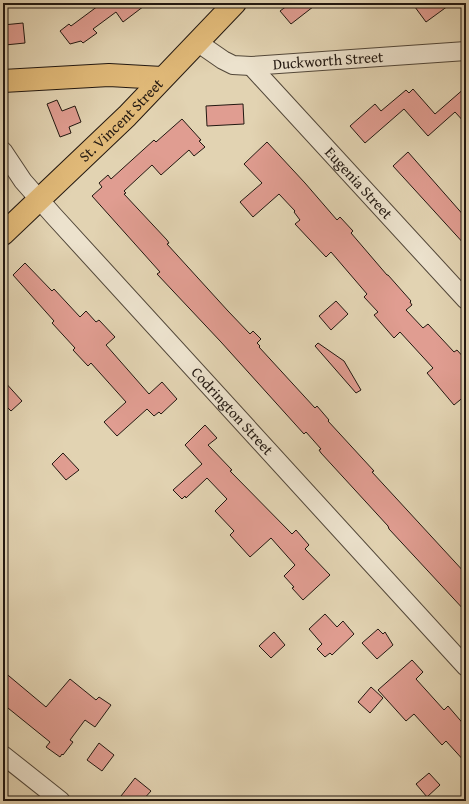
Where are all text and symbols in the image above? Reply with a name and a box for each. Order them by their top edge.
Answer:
street label: Duckworth Street [272,46,385,74]
street label: St. Vincent Street [74,73,168,166]
street label: Eugenia Street [320,142,398,224]
street label: Codrington Street [187,362,279,460]

